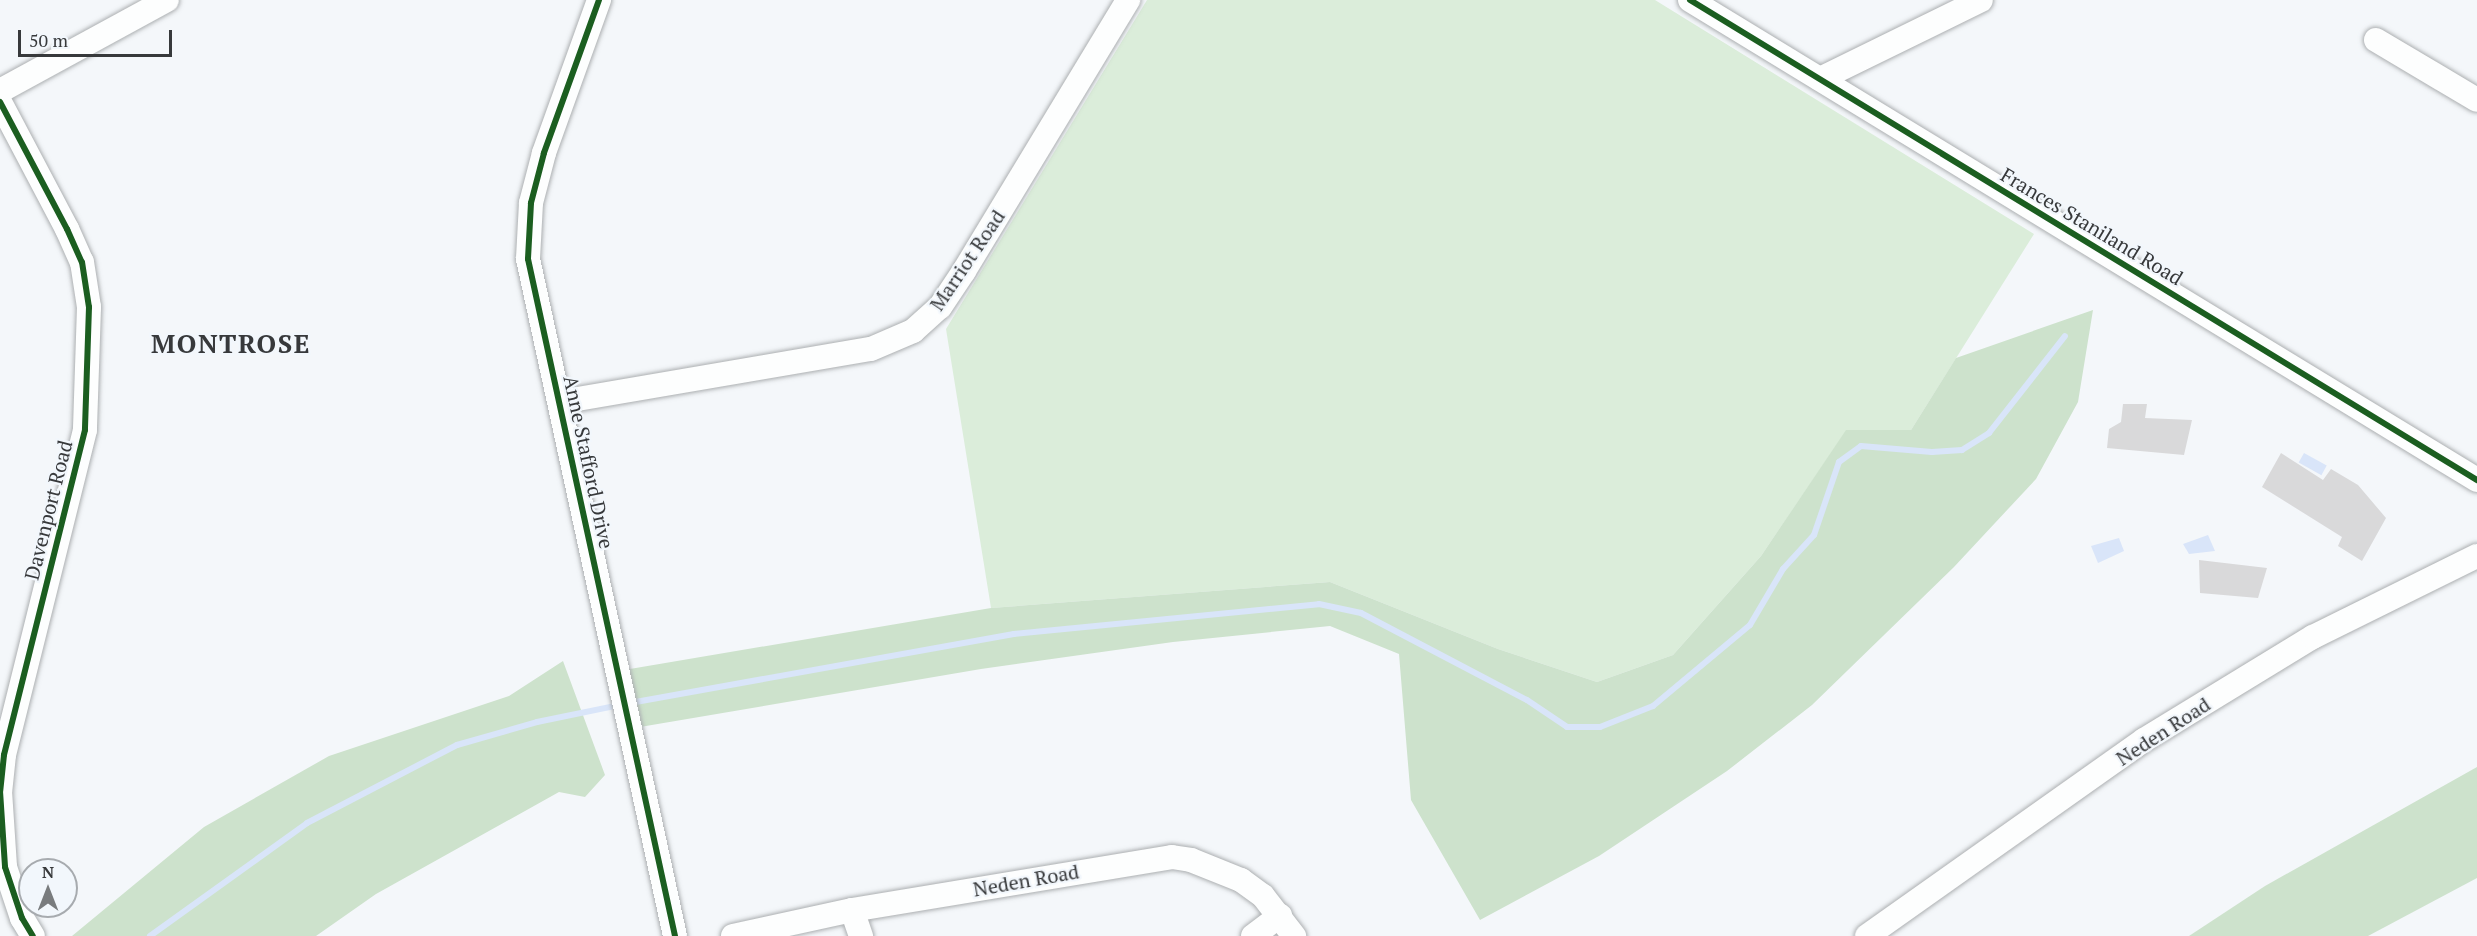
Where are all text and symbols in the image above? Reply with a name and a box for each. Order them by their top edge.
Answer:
scale bar [21,18,176,56]
text: 50 m [29,28,68,52]
street label: Frances Staniland Road [1997,162,2187,290]
street label: Marriot Road [924,205,1010,315]
district label: MONTROSE [151,328,311,360]
street label: Anne Stafford Drive [559,373,619,551]
street label: Davenport Road [19,438,77,582]
street label: Neden Road [2112,692,2214,770]
north arrow [18,858,78,918]
street label: Neden Road [971,859,1081,901]
text: N [42,861,54,883]

